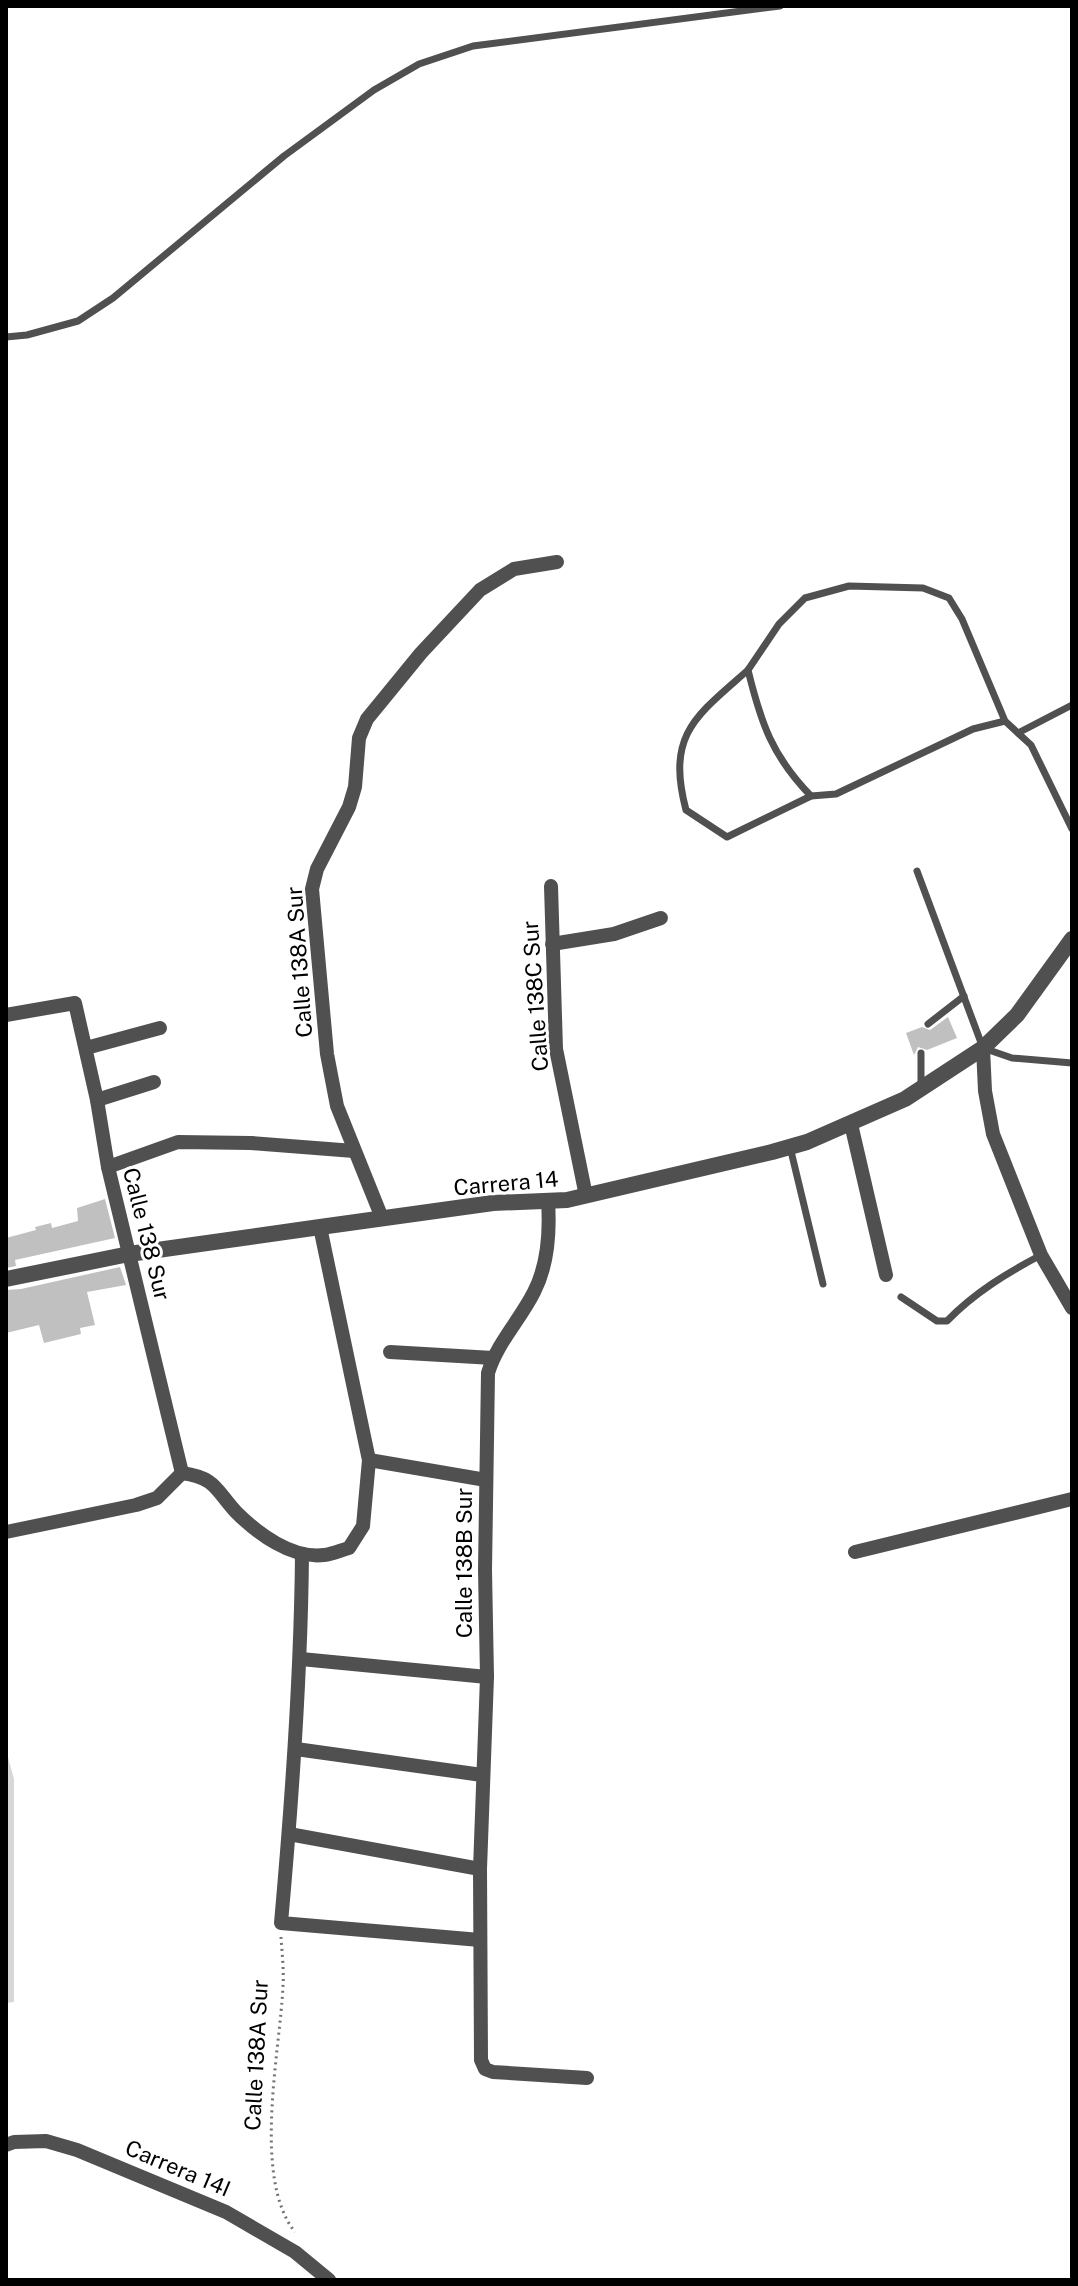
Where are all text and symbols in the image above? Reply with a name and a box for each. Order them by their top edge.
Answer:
street label: Calle 138A Sur [281,886,317,1038]
street label: Calle 138C Sur [517,920,553,1072]
street label: Calle 138 Sur [118,1165,176,1303]
street label: Carrera 14 [452,1165,560,1201]
street label: Calle 138B Sur [451,1488,477,1638]
street label: Calle 138A Sur [239,1979,273,2131]
street label: Carrera 14I [122,2134,234,2202]

